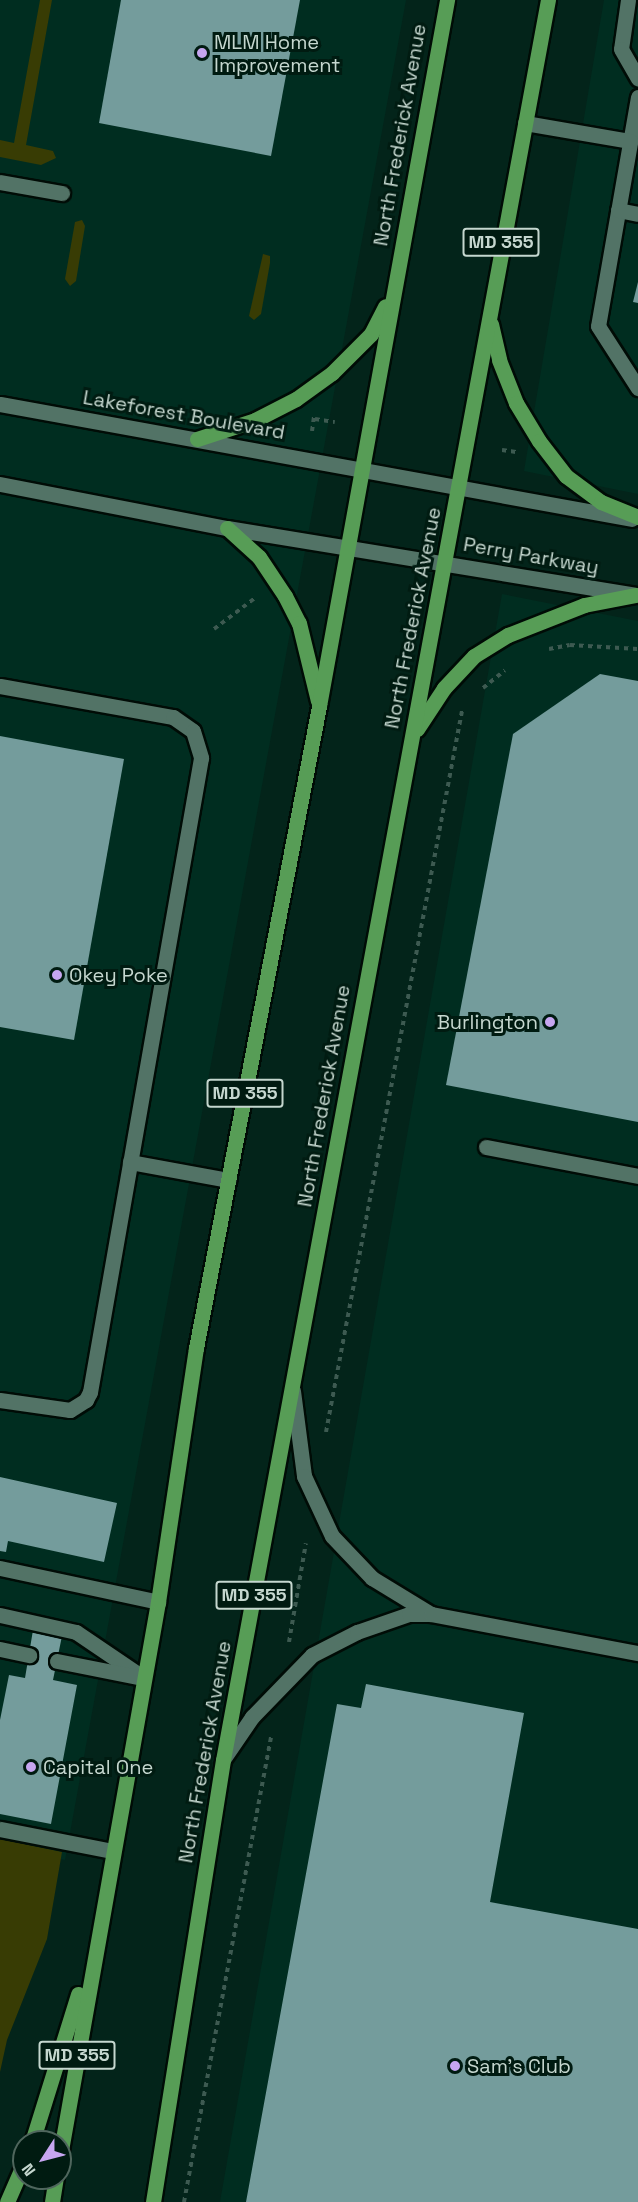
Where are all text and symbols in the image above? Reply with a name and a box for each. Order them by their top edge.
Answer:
street label: North Frederick Avenue [369,22,431,248]
place label: MLM Home Improvement [214,30,341,77]
marker: MLM Home Improvement [195,46,209,60]
road number: MD 355 [462,227,540,257]
street label: Lakeforest Boulevard [81,385,287,445]
street label: North Frederick Avenue [380,505,446,731]
street label: Perry Parkway [461,532,601,580]
place label: Okey Poke [69,963,168,987]
marker: Okey Poke [50,968,64,982]
street label: North Frederick Avenue [293,983,355,1209]
place label: Burlington [437,1010,538,1034]
marker: Burlington [543,1015,557,1029]
road number: MD 355 [206,1078,284,1108]
road number: MD 355 [215,1580,293,1610]
street label: North Frederick Avenue [174,1639,236,1865]
place label: Capital One [43,1755,153,1779]
marker: Capital One [24,1760,38,1774]
road number: MD 355 [38,2040,116,2070]
place label: Sam's Club [467,2054,571,2078]
marker: Sam's Club [448,2059,462,2073]
north arrow [12,2130,72,2190]
text: N [17,2159,40,2180]

